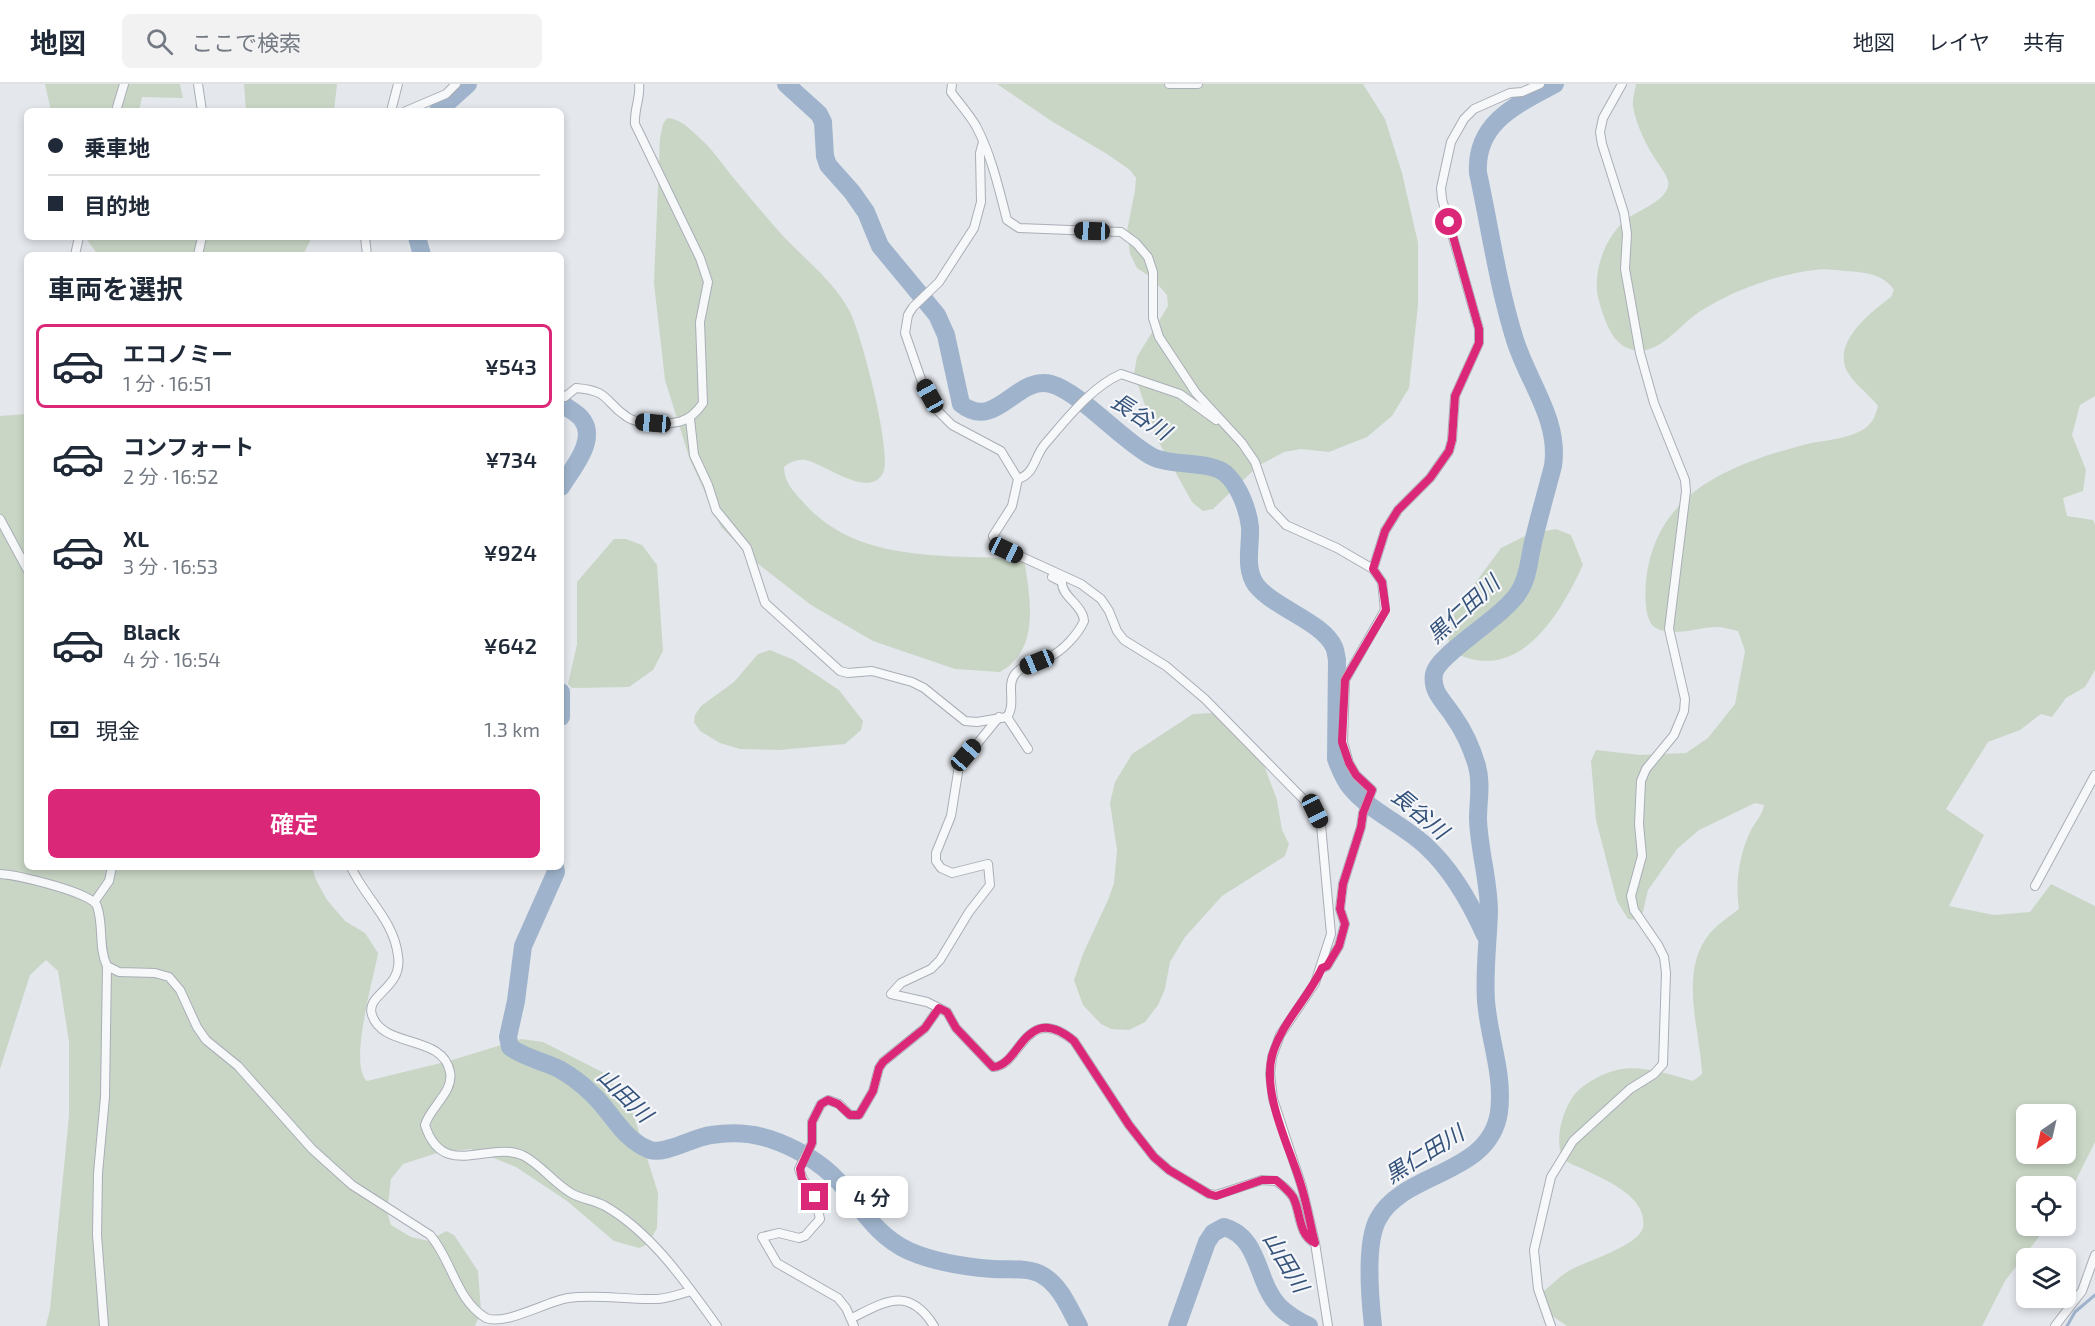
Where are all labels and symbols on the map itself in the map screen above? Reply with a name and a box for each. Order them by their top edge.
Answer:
route start [1435,208,1462,235]
car [1074,221,1110,241]
car [913,376,947,416]
water label: 長谷川 [1107,386,1178,445]
car [634,412,672,434]
car [986,534,1026,566]
water label: 黒仁田川 [1421,568,1505,647]
car [1017,647,1057,677]
car [947,736,985,774]
water label: 長谷川 [1387,781,1456,845]
car [1299,791,1331,831]
water label: 山田川 [593,1062,660,1128]
north arrow [2016,1104,2076,1164]
water label: 黒仁田川 [1379,1118,1469,1187]
callout: 4 分 [836,1176,908,1218]
route end [801,1183,828,1210]
water label: 山田川 [1259,1226,1316,1298]

